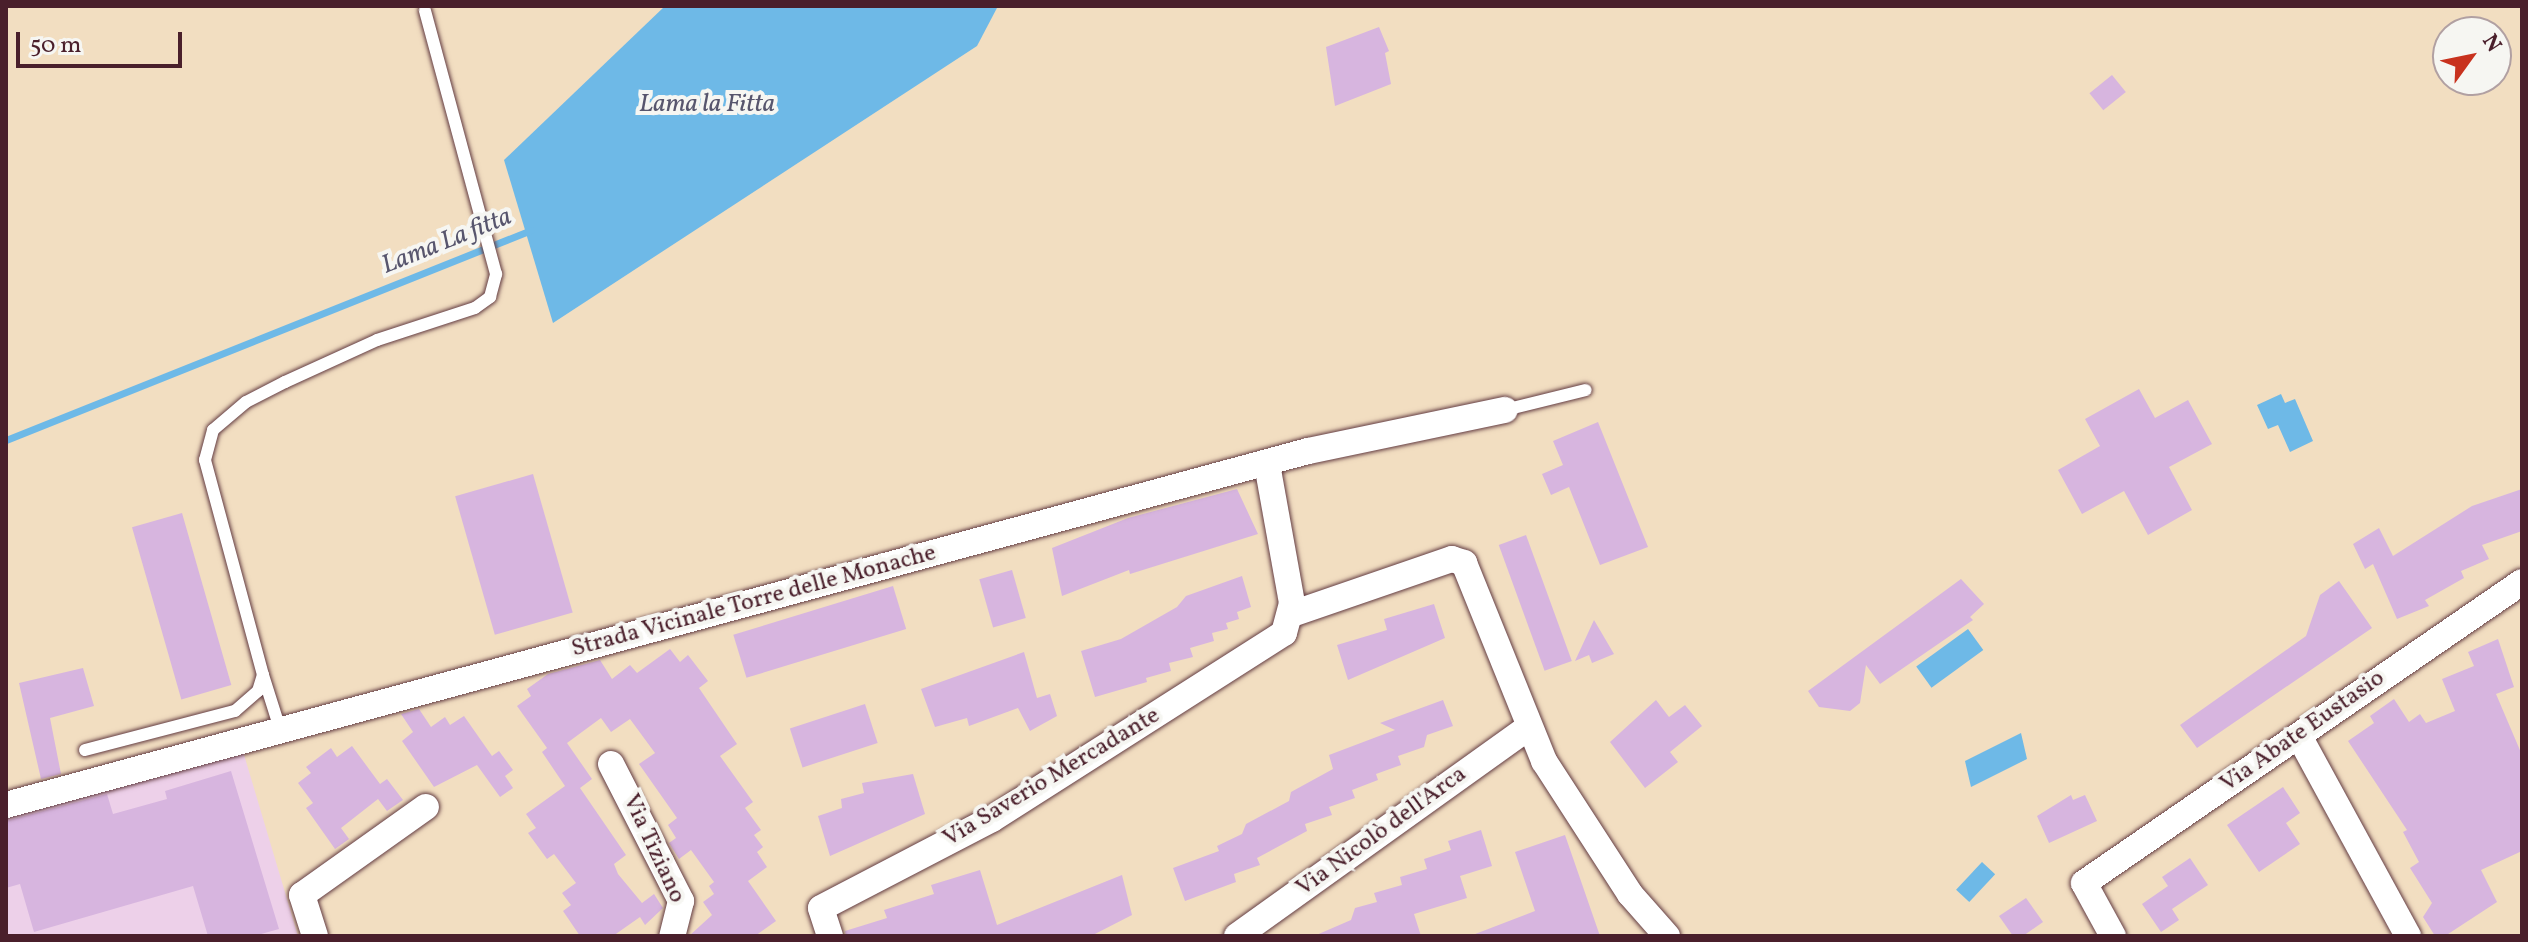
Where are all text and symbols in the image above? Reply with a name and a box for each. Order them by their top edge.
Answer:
scale bar [20,16,186,66]
north arrow [2432,16,2512,96]
text: 50 m [30,29,82,63]
text: N [2474,29,2508,59]
water label: Lama la Fitta [639,89,775,121]
water label: Lama La fitta [377,202,517,282]
street label: Strada Vicinale Torre delle Monache [568,539,940,665]
street label: Via Abate Eustasio [2215,665,2391,799]
street label: Via Saverio Mercadante [938,702,1166,854]
street label: Via Nicolò dell'Arca [1291,761,1473,903]
street label: Via Tiziano [615,790,691,908]

